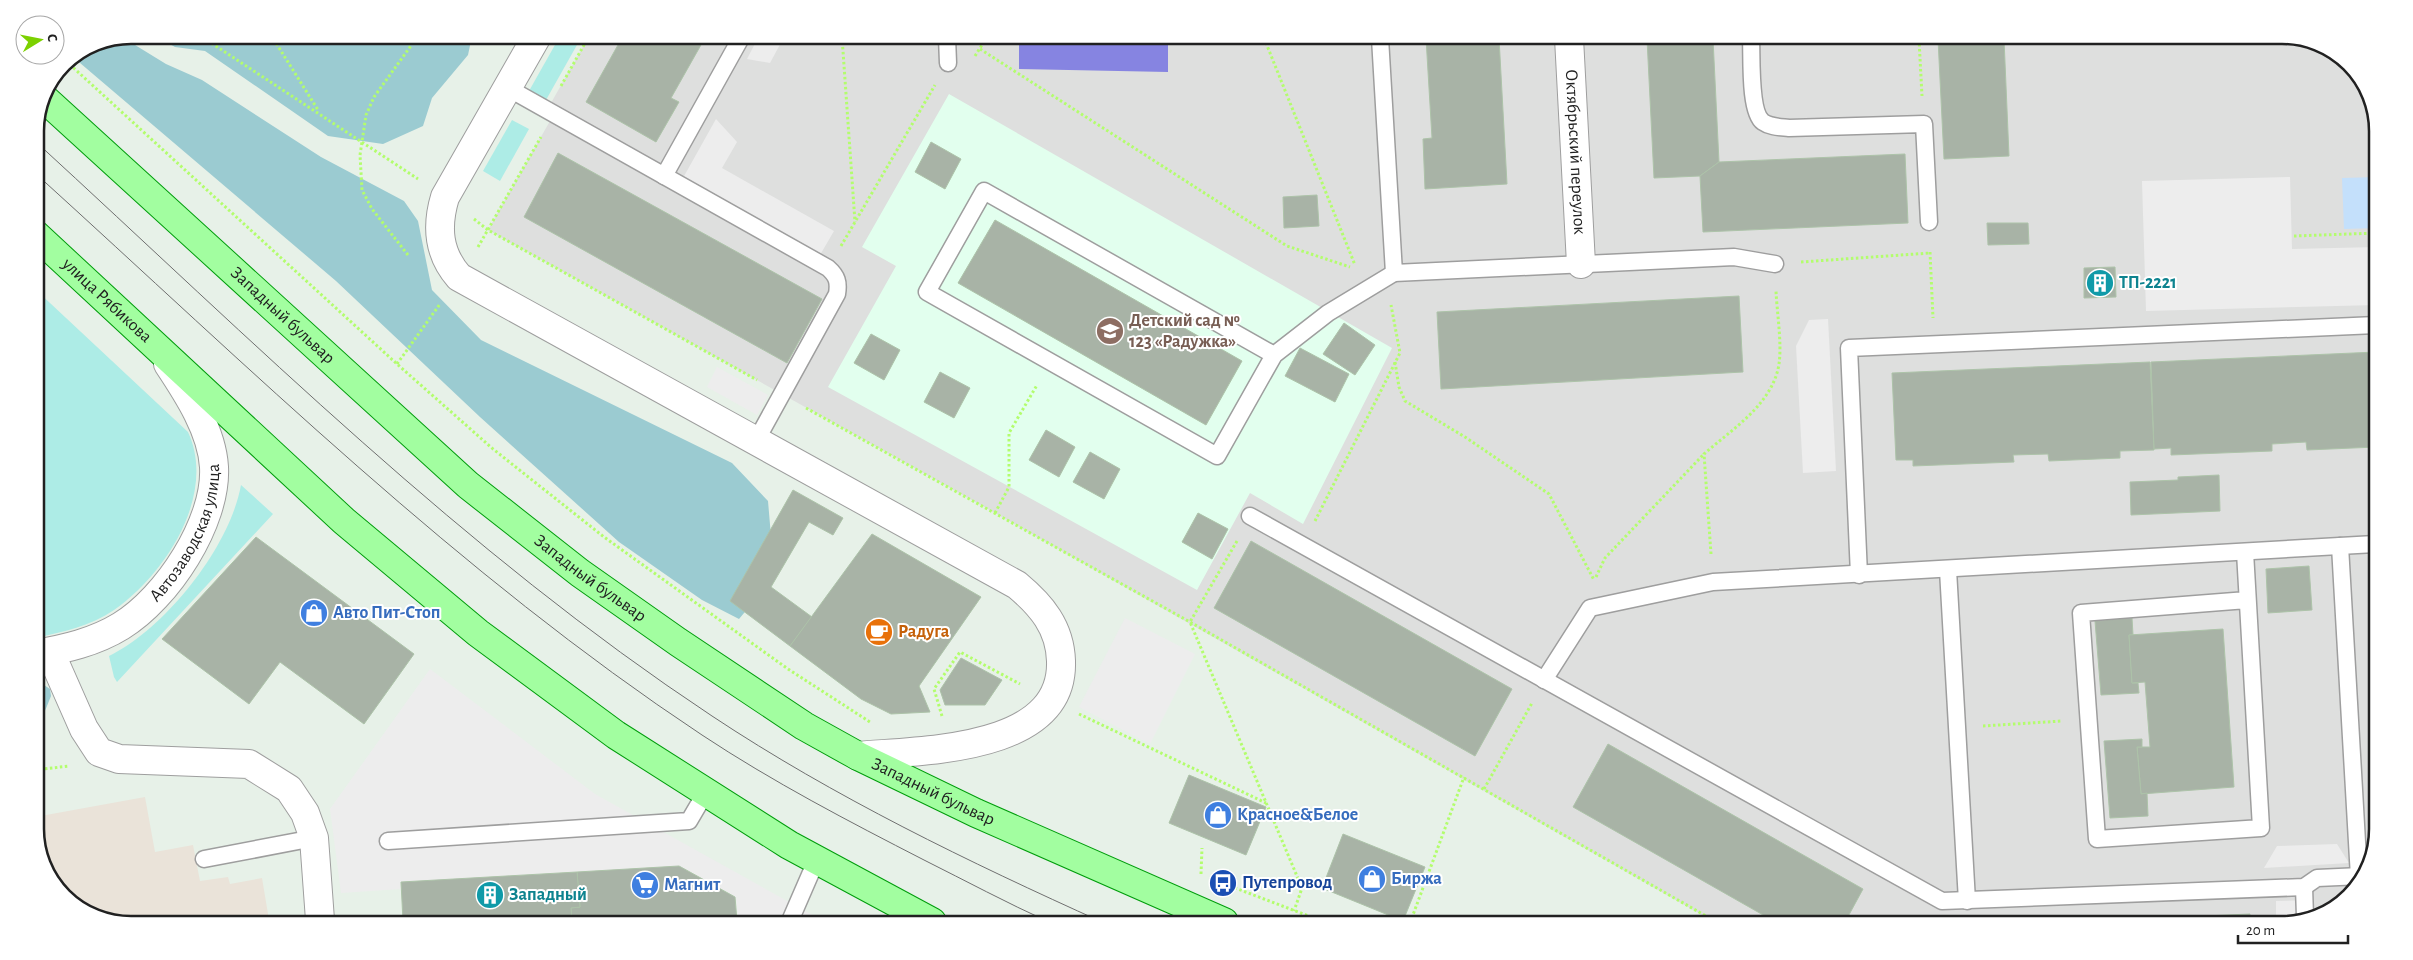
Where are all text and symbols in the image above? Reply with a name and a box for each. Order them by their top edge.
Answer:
north arrow [15,15,65,65]
text: С [44,33,59,43]
street label: Октябрьский переулок [1562,69,1588,236]
street label: улица Рябикова [58,254,155,346]
street label: Западный бульвар [227,264,338,368]
building icon: ТП-2221 [2085,268,2115,298]
place label: ТП-2221 [2119,274,2177,292]
place label: Детский сад № 123 «Радужка» [1129,312,1240,351]
school or university icon: Детский сад № 123 «Радужка» [1095,316,1125,346]
street label: Автозаводская улица [147,463,223,606]
street label: Западный бульвар [531,531,649,626]
shop icon: Авто Пит-Стоп [299,598,329,628]
place label: Авто Пит-Стоп [333,604,440,622]
cafe icon: Радуга [864,617,894,647]
place label: Радуга [898,623,950,641]
street label: Западный бульвар [869,755,997,829]
shop icon: Красное&Белое [1203,800,1233,830]
place label: Красное&Белое [1237,806,1358,824]
shop icon: Биржа [1357,864,1387,894]
bus stop icon: Путепровод [1208,868,1238,898]
supermarket icon: Магнит [630,870,660,900]
place label: Биржа [1391,870,1442,888]
place label: Путепровод [1242,874,1332,892]
place label: Магнит [664,876,721,894]
building icon: Западный [475,880,505,910]
place label: Западный [509,886,587,904]
scale bar [2238,912,2348,944]
text: 20 m [2246,923,2275,938]

